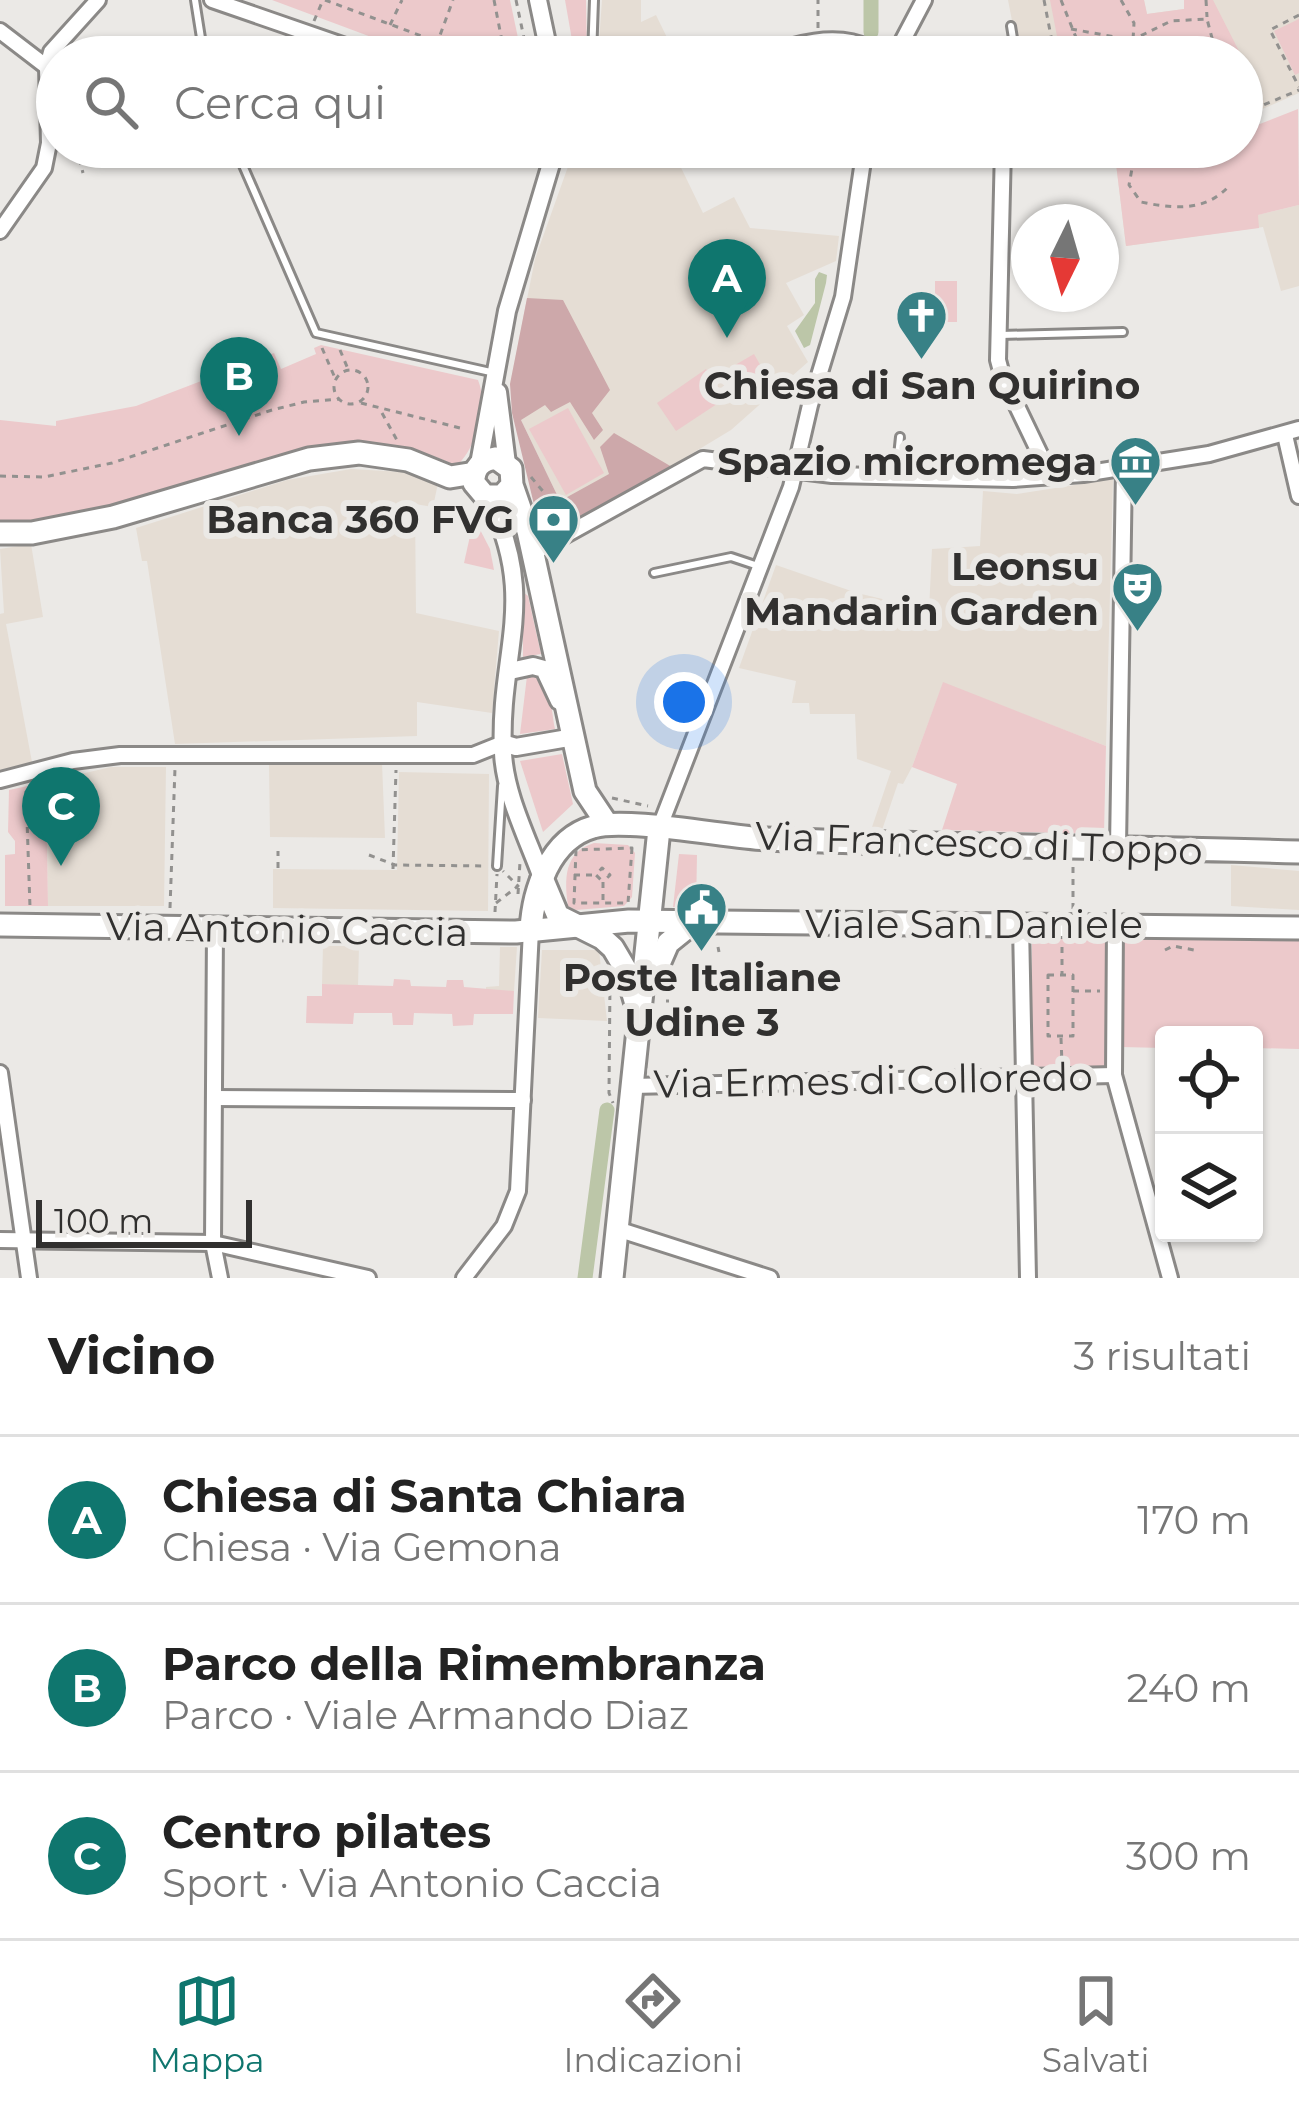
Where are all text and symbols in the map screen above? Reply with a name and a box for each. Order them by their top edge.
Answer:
search box [36,36,1263,168]
icon: search [78,69,144,135]
text: Cerca qui [174,75,386,130]
north arrow [1011,204,1119,312]
pin: A [688,239,766,338]
church icon: Chiesa di San Quirino [894,287,950,361]
pin: B [200,337,278,436]
place label: Chiesa di San Quirino [704,361,1140,409]
museum icon: Spazio micromega [1108,433,1164,507]
place label: Spazio micromega [717,437,1097,485]
bank icon: Banca 360 FVG [525,491,581,565]
place label: Banca 360 FVG [206,495,514,543]
place label: Leonsu Mandarin Garden [744,542,1099,635]
theatre icon: Leonsu Mandarin Garden [1110,560,1166,634]
your location [654,672,714,732]
pin: C [22,767,100,866]
street label: Via Francesco di Toppo [754,811,1204,875]
public building icon: Poste Italiane Udine 3 [674,879,730,953]
street label: Viale San Daniele [805,900,1143,948]
street label: Via Antonio Caccia [105,902,469,956]
place label: Poste Italiane Udine 3 [563,953,841,1046]
map controls [1155,1026,1263,1242]
button: locate [1155,1026,1263,1134]
street label: Via Ermes di Colloredo [653,1052,1093,1108]
button: layers [1155,1134,1263,1242]
scale bar [36,1194,252,1247]
text: 100 m [54,1201,153,1241]
text: Vicino [48,1325,215,1387]
text: 3 risultati [1073,1332,1251,1380]
text: Chiesa di Santa Chiara [162,1468,687,1523]
text: A [72,1496,102,1544]
text: 170 m [1137,1496,1251,1544]
text: Chiesa · Via Gemona [162,1523,562,1571]
text: Parco della Rimembranza [162,1636,766,1691]
text: B [72,1664,102,1712]
text: 240 m [1127,1664,1251,1712]
text: Parco · Viale Armando Diaz [162,1691,689,1739]
text: Centro pilates [162,1804,491,1859]
text: C [73,1832,101,1880]
text: 300 m [1126,1832,1251,1880]
text: Sport · Via Antonio Caccia [162,1859,662,1907]
tab: Mappa [150,1968,265,2080]
tab: Indicazioni [564,1968,743,2080]
tab: Salvati [1042,1968,1149,2080]

